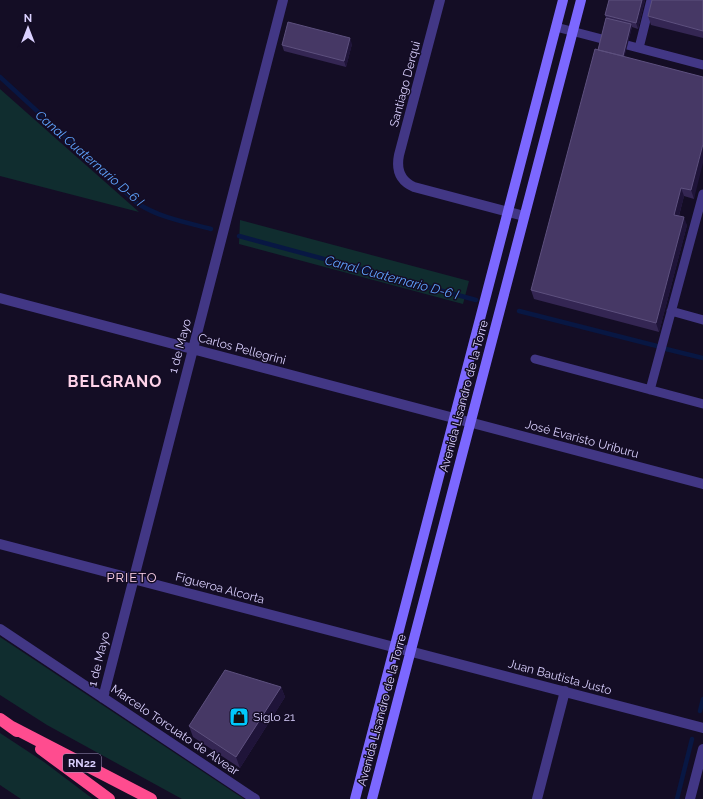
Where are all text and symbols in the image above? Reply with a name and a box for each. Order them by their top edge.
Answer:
north arrow [8,8,48,48]
text: N [24,12,32,25]
street label: Santiago Derqui [387,40,423,128]
water label: Canal Cuaternario D-6 I [33,107,147,210]
water label: Canal Cuaternario D-6 I [323,252,461,303]
street label: 1 de Mayo [166,317,194,375]
street label: Avenida Lisandro de la Torre [437,318,491,474]
street label: Carlos Pellegrini [197,331,287,367]
district label: BELGRANO [68,372,162,391]
street label: José Evaristo Uriburu [524,417,640,461]
street label: Figueroa Alcorta [174,569,266,607]
district label: PRIETO [106,570,158,585]
street label: 1 de Mayo [85,630,113,688]
street label: Avenida Lisandro de la Torre [355,632,409,788]
street label: Juan Bautista Justo [507,656,613,698]
street label: Marcelo Torcuato de Alvear [108,682,242,779]
shop icon: Siglo 21 [228,706,250,728]
place label: Siglo 21 [253,710,295,724]
road number: RN22 [63,754,101,772]

